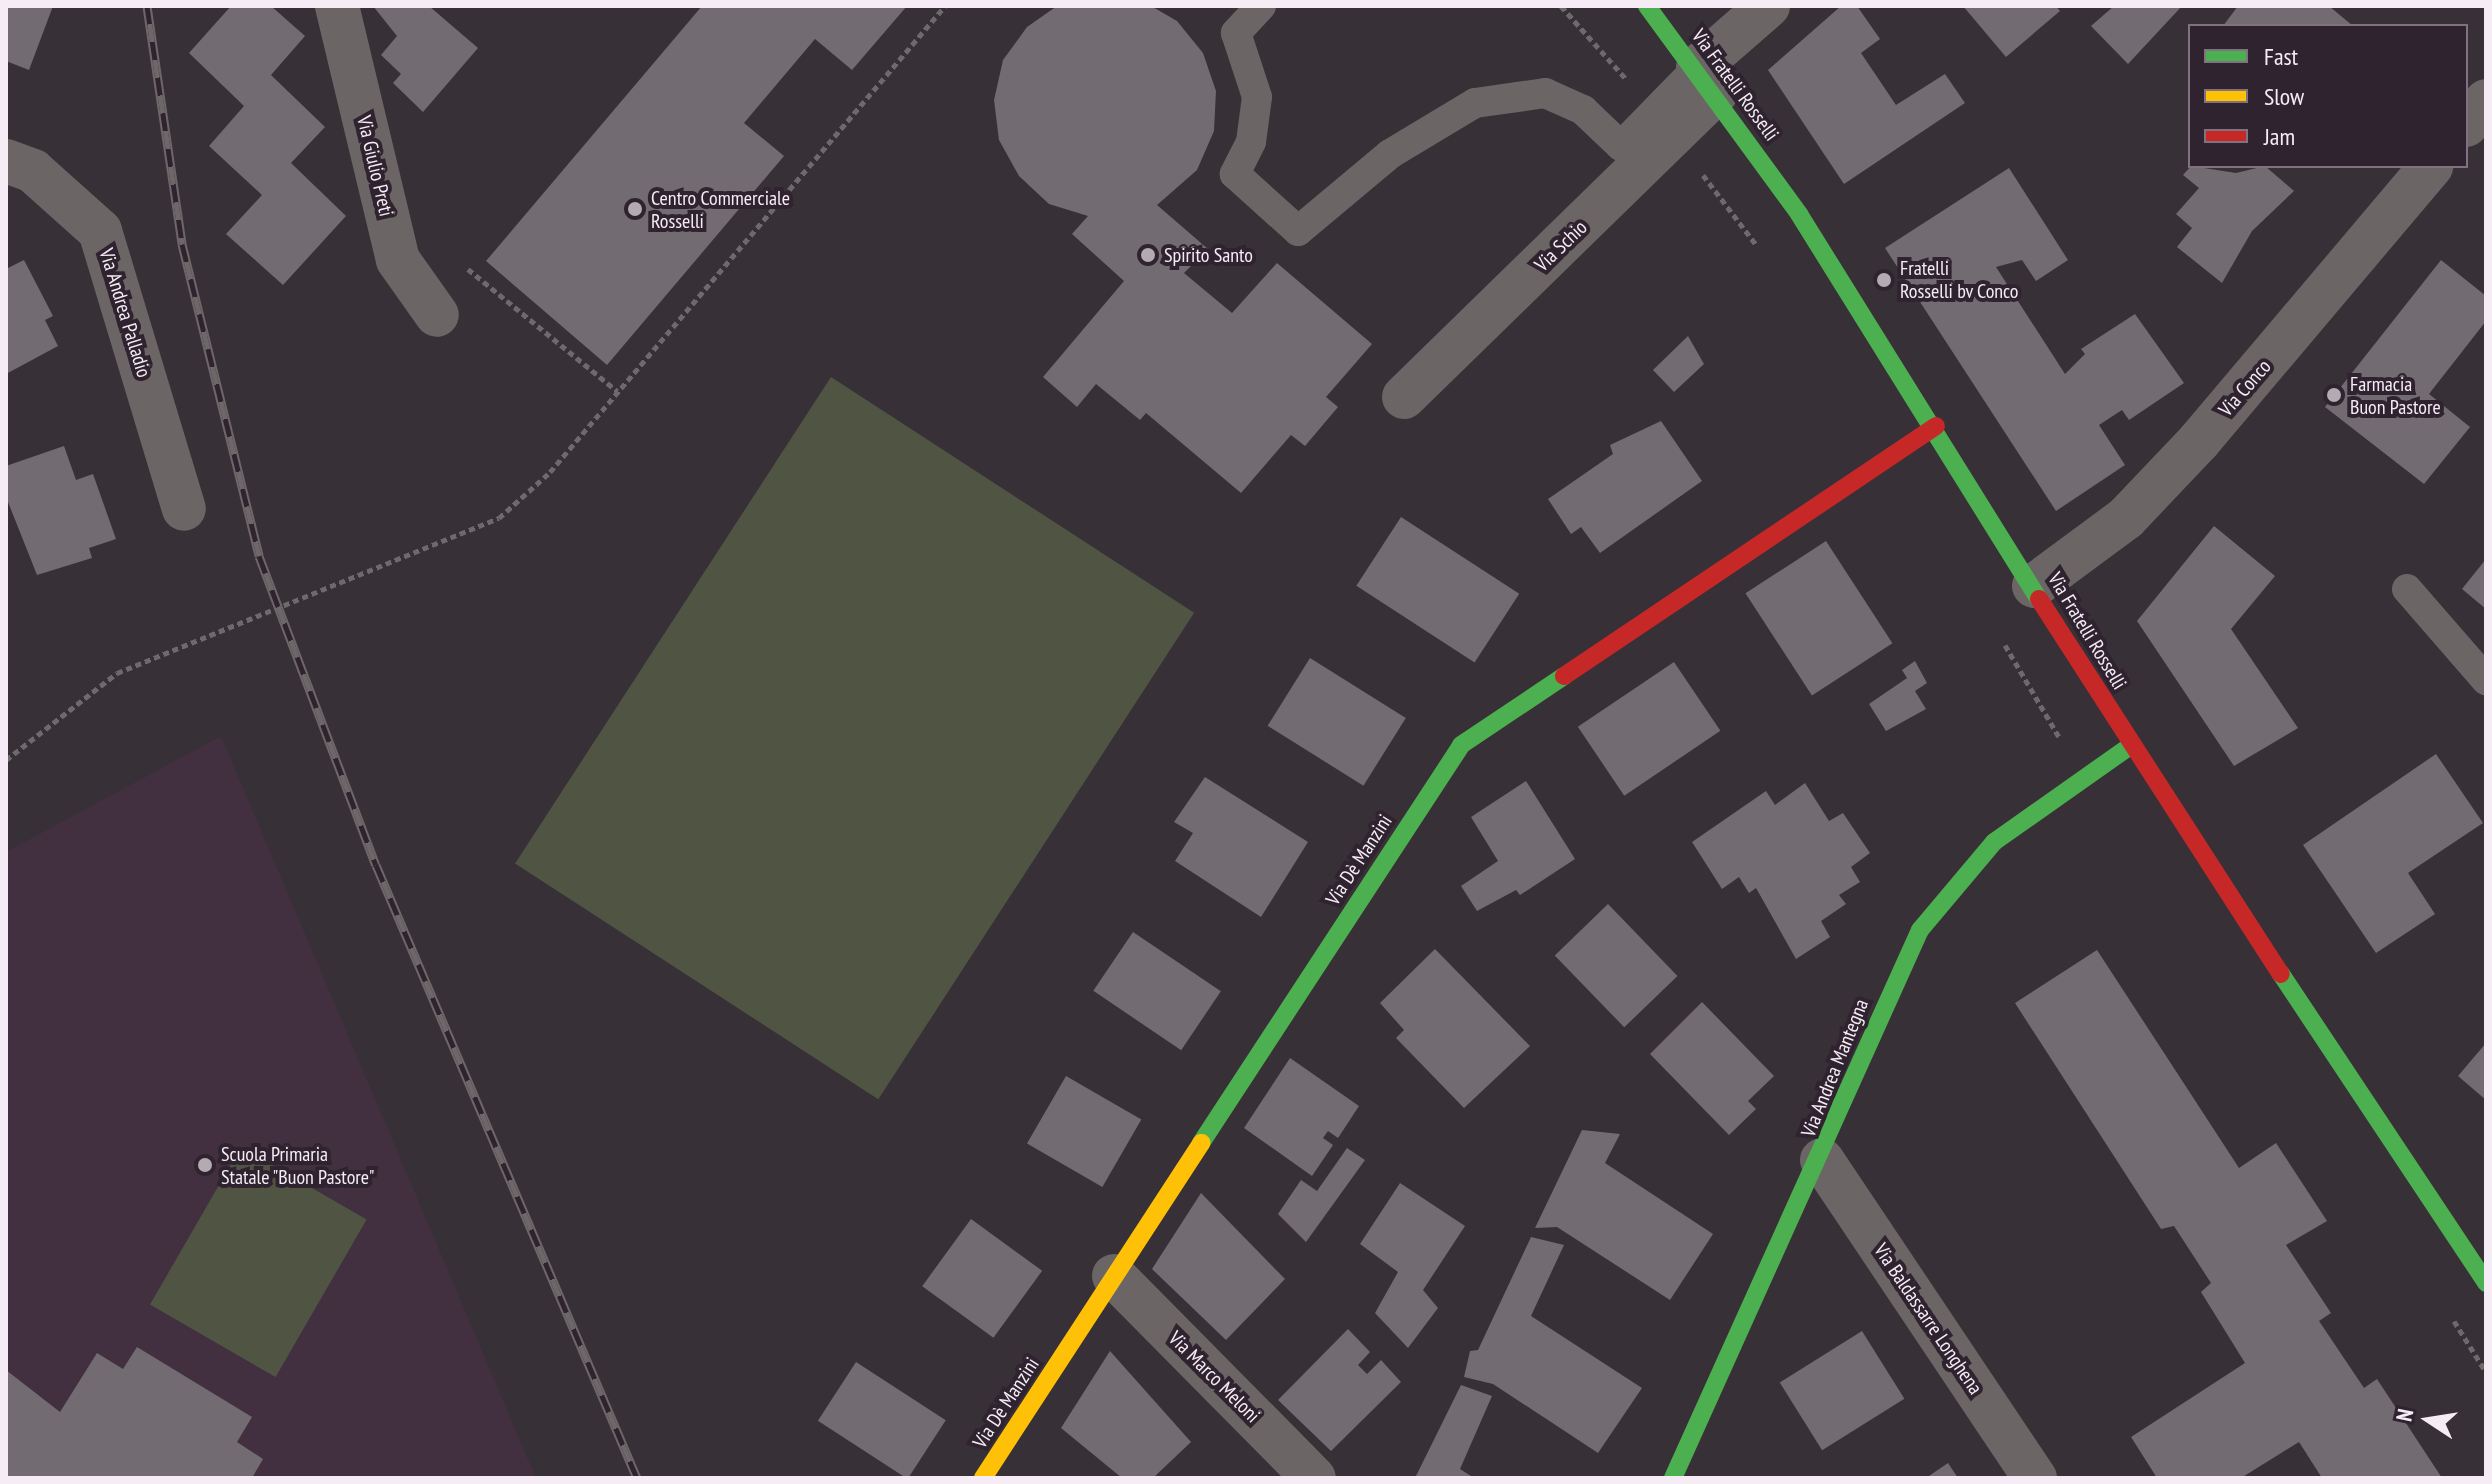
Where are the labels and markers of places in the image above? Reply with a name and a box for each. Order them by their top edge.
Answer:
place label: Centro Commerciale Rosselli [651,186,790,233]
marker: Centro Commerciale Rosselli [626,200,644,218]
place label: Spirito Santo [1164,243,1253,267]
marker: Spirito Santo [1139,246,1157,264]
place label: Fratelli Rosselli bv Conco [1900,256,2019,303]
marker: Fratelli Rosselli bv Conco [1875,271,1893,289]
place label: Farmacia Buon Pastore [2350,372,2441,419]
marker: Farmacia Buon Pastore [2325,386,2343,404]
place label: Scuola Primaria Statale "Buon Pastore" [221,1142,376,1189]
marker: Scuola Primaria Statale "Buon Pastore" [196,1156,214,1174]

